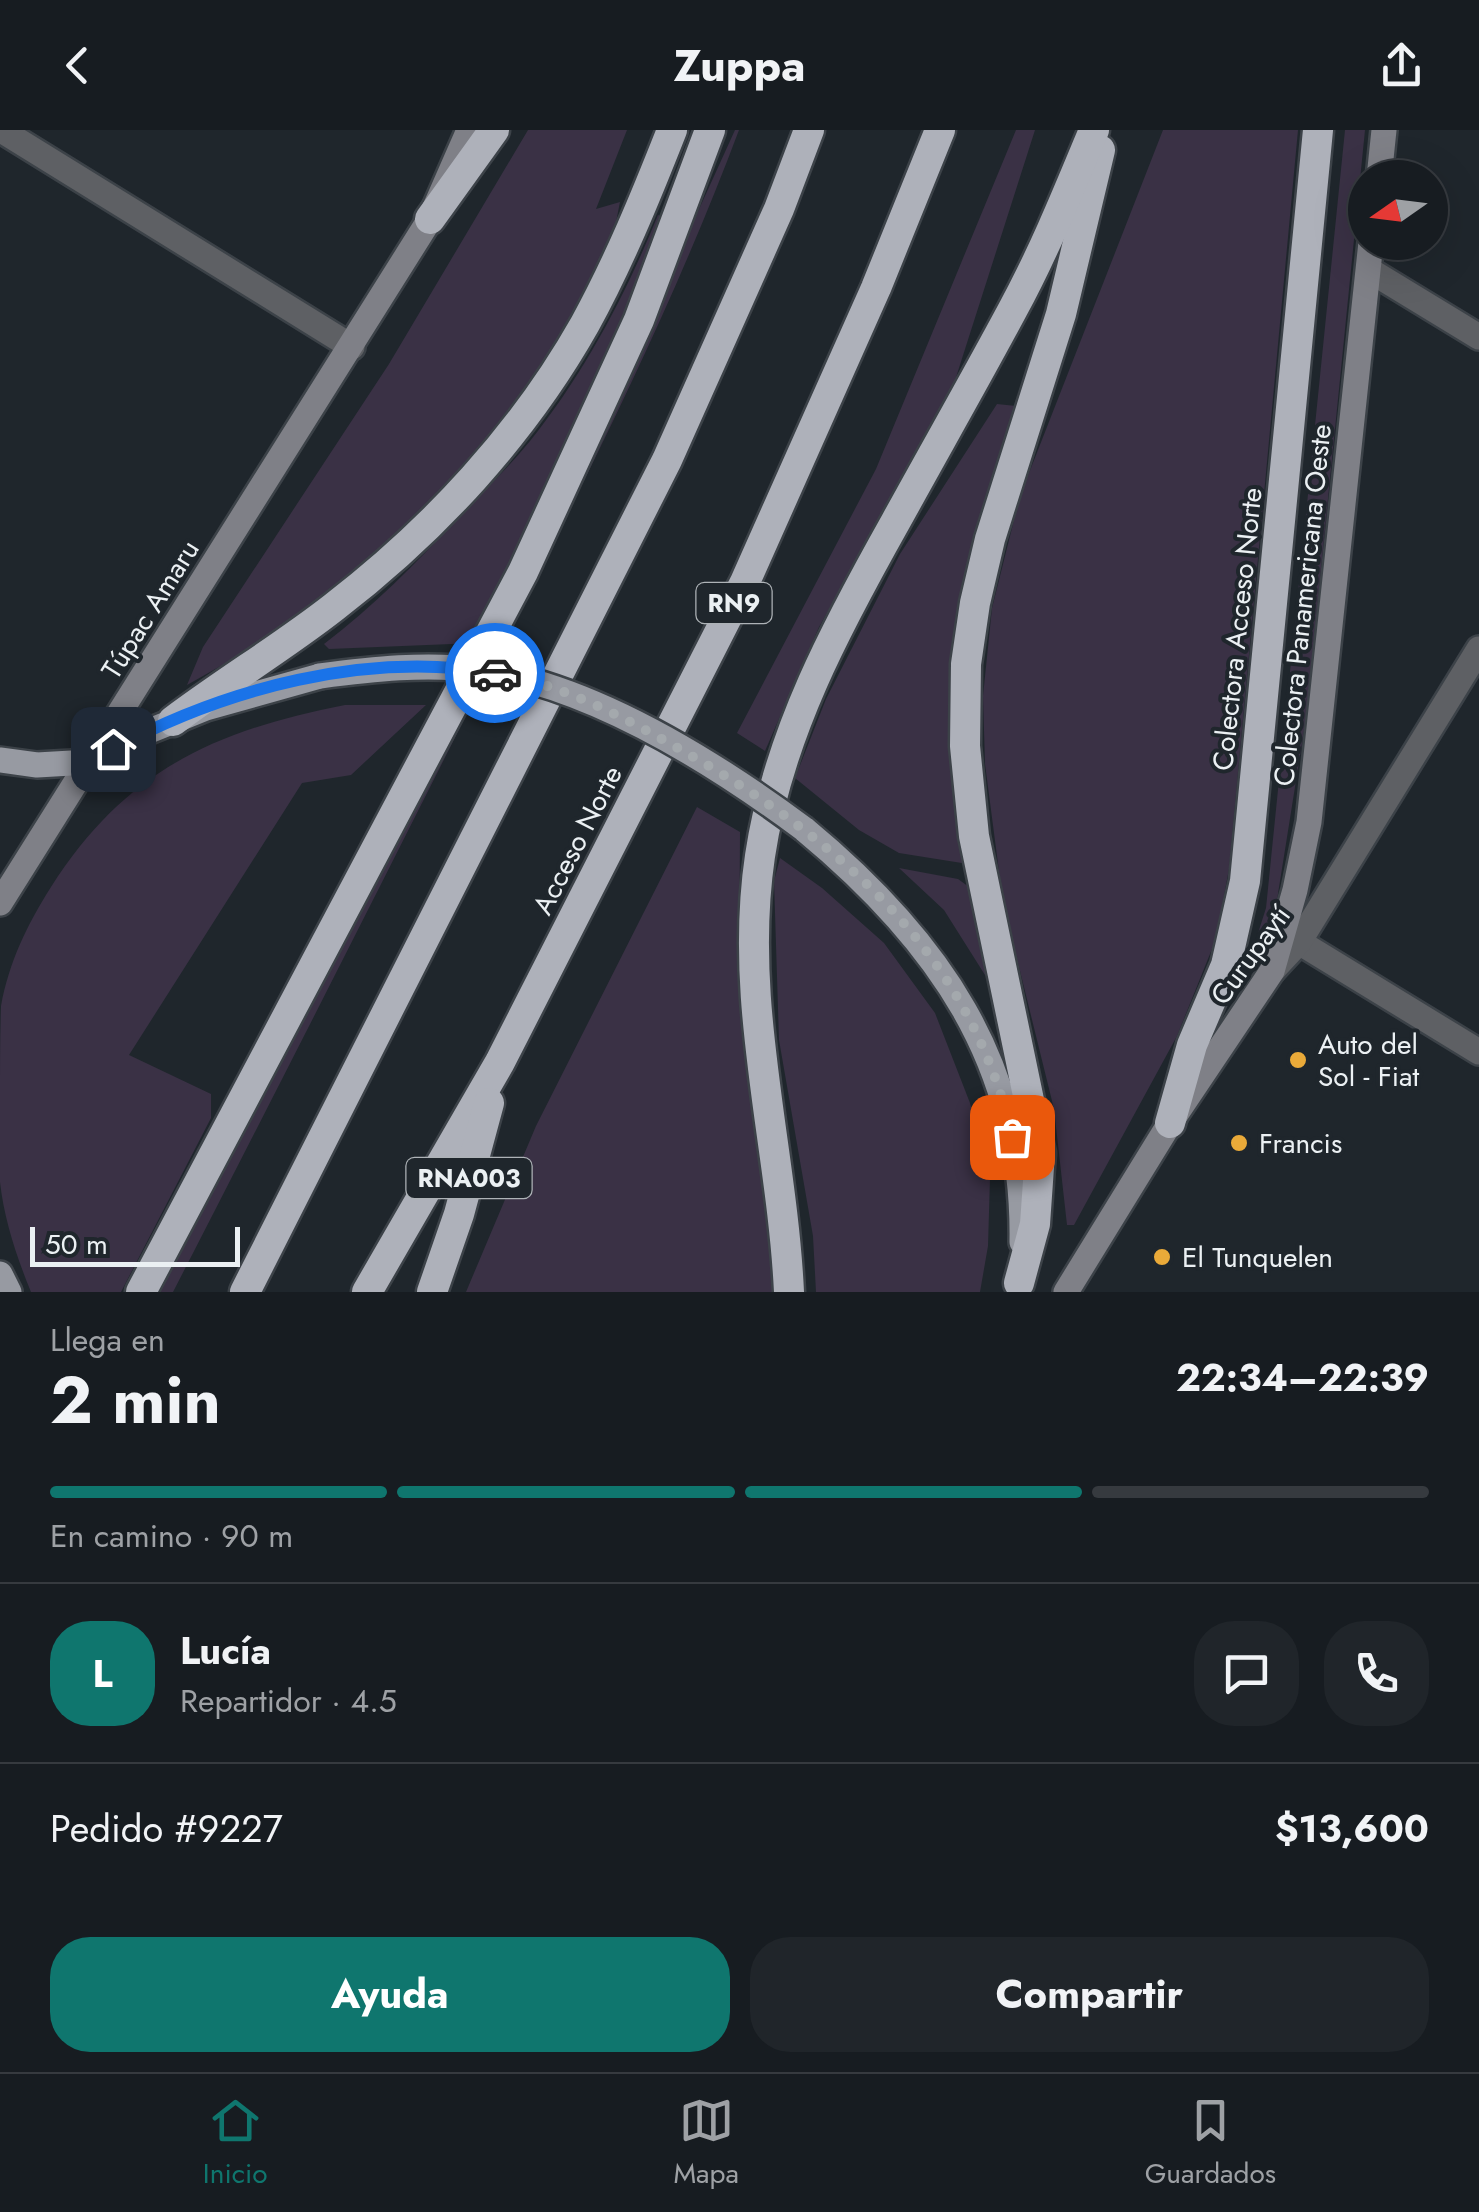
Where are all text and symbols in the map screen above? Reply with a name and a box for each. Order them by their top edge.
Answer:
text: Zuppa [673,33,806,98]
icon: back [50,38,105,93]
icon: share [1374,38,1429,93]
north arrow [1348,160,1448,260]
map controls [1348,160,1448,260]
street label: Colectora Panamericana Oeste [1263,422,1342,788]
street label: Colectora Acceso Norte [1202,485,1273,773]
street label: Túpac Amaru [91,532,209,687]
road number: RN9 [696,583,772,623]
courier [445,623,545,723]
icon: car [468,646,523,701]
pin [71,707,156,792]
icon: home [86,722,141,777]
street label: Acceso Norte [522,759,633,922]
street label: Curupaytí [1200,896,1301,1013]
place label: Auto del Sol - Fiat [1318,1024,1420,1097]
marker: Auto del Sol - Fiat [1287,1049,1309,1071]
pin [970,1095,1055,1180]
icon: bag [985,1110,1040,1165]
place label: Francis [1259,1123,1342,1164]
marker: Francis [1228,1132,1250,1154]
road number: RNA003 [406,1158,532,1198]
scale bar [30,1222,240,1266]
text: 50 m [45,1224,108,1265]
place label: El Tunquelen [1182,1237,1333,1278]
marker: El Tunquelen [1151,1246,1173,1268]
text: Llega en [50,1317,165,1363]
text: 22:34–22:39 [1176,1350,1429,1405]
text: 2 min [50,1353,221,1447]
text: En camino · 90 m [50,1513,293,1559]
button: chat [1194,1621,1299,1726]
button: phone [1324,1621,1429,1726]
text: Lucía [180,1623,271,1678]
text: L [92,1646,113,1701]
text: Repartidor · 4.5 [180,1678,397,1724]
text: Pedido #9227 [50,1801,283,1856]
text: $13,600 [1275,1801,1429,1856]
button: Ayuda [50,1937,730,2052]
button: Compartir [750,1937,1429,2052]
tab: Inicio [203,2093,268,2194]
tab: Mapa [673,2093,739,2194]
tab: Guardados [1145,2093,1276,2194]

